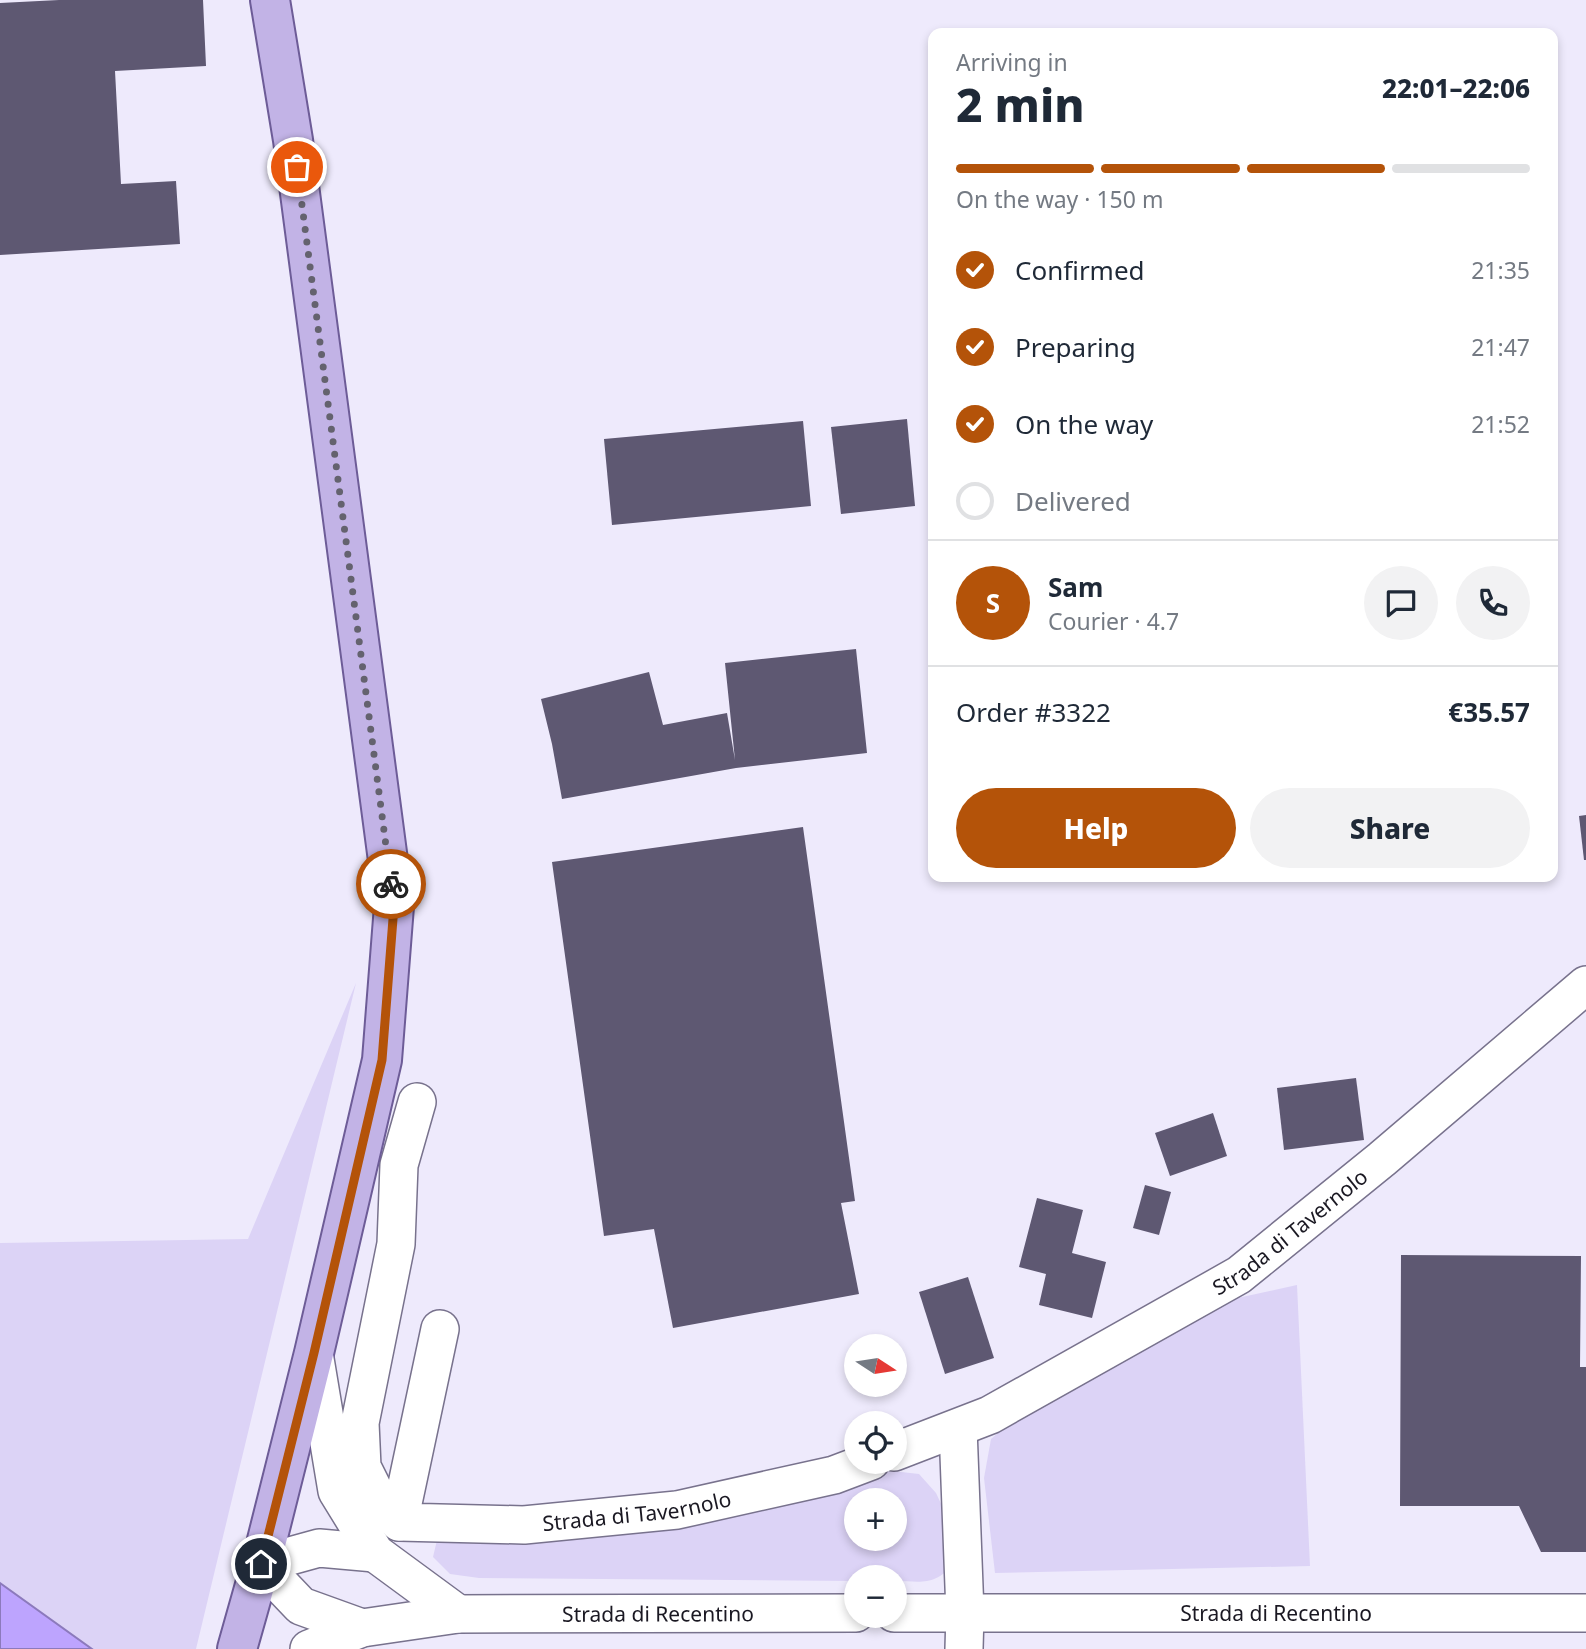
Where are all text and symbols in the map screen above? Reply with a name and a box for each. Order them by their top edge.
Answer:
text: Arriving in [956,46,1068,78]
text: 22:01–22:06 [1382,70,1530,106]
text: 2 min [956,73,1085,135]
pin [267,137,327,197]
icon: bag [278,148,316,186]
text: On the way · 150 m [956,183,1163,215]
icon: check [956,251,994,289]
text: Confirmed [1015,252,1145,288]
text: 21:35 [1471,254,1530,286]
icon: check [956,328,994,366]
text: Preparing [1015,329,1136,365]
text: 21:47 [1471,331,1530,363]
icon: check [956,405,994,443]
text: On the way [1015,406,1153,442]
text: 21:52 [1471,408,1530,440]
text: Delivered [1015,483,1131,519]
button: chat [1364,566,1438,640]
button: phone [1456,566,1530,640]
text: Sam [1048,569,1103,605]
text: S [986,585,1000,621]
text: Courier · 4.7 [1048,605,1179,637]
text: Order #3322 [956,694,1111,730]
text: €35.57 [1448,694,1530,730]
button: Help [956,788,1236,868]
button: Share [1250,788,1530,868]
courier [356,849,426,919]
icon: bike [372,865,410,903]
street label: Strada di Tavernolo [1207,1162,1373,1301]
north arrow [844,1334,906,1396]
map controls [844,1334,907,1628]
button: locate [844,1411,907,1474]
street label: Strada di Tavernolo [541,1484,734,1537]
button: + [844,1488,907,1551]
pin [231,1534,291,1594]
icon: home [242,1545,280,1583]
button: − [844,1565,907,1628]
street label: Strada di Recentino [562,1599,754,1628]
street label: Strada di Recentino [1180,1599,1372,1627]

